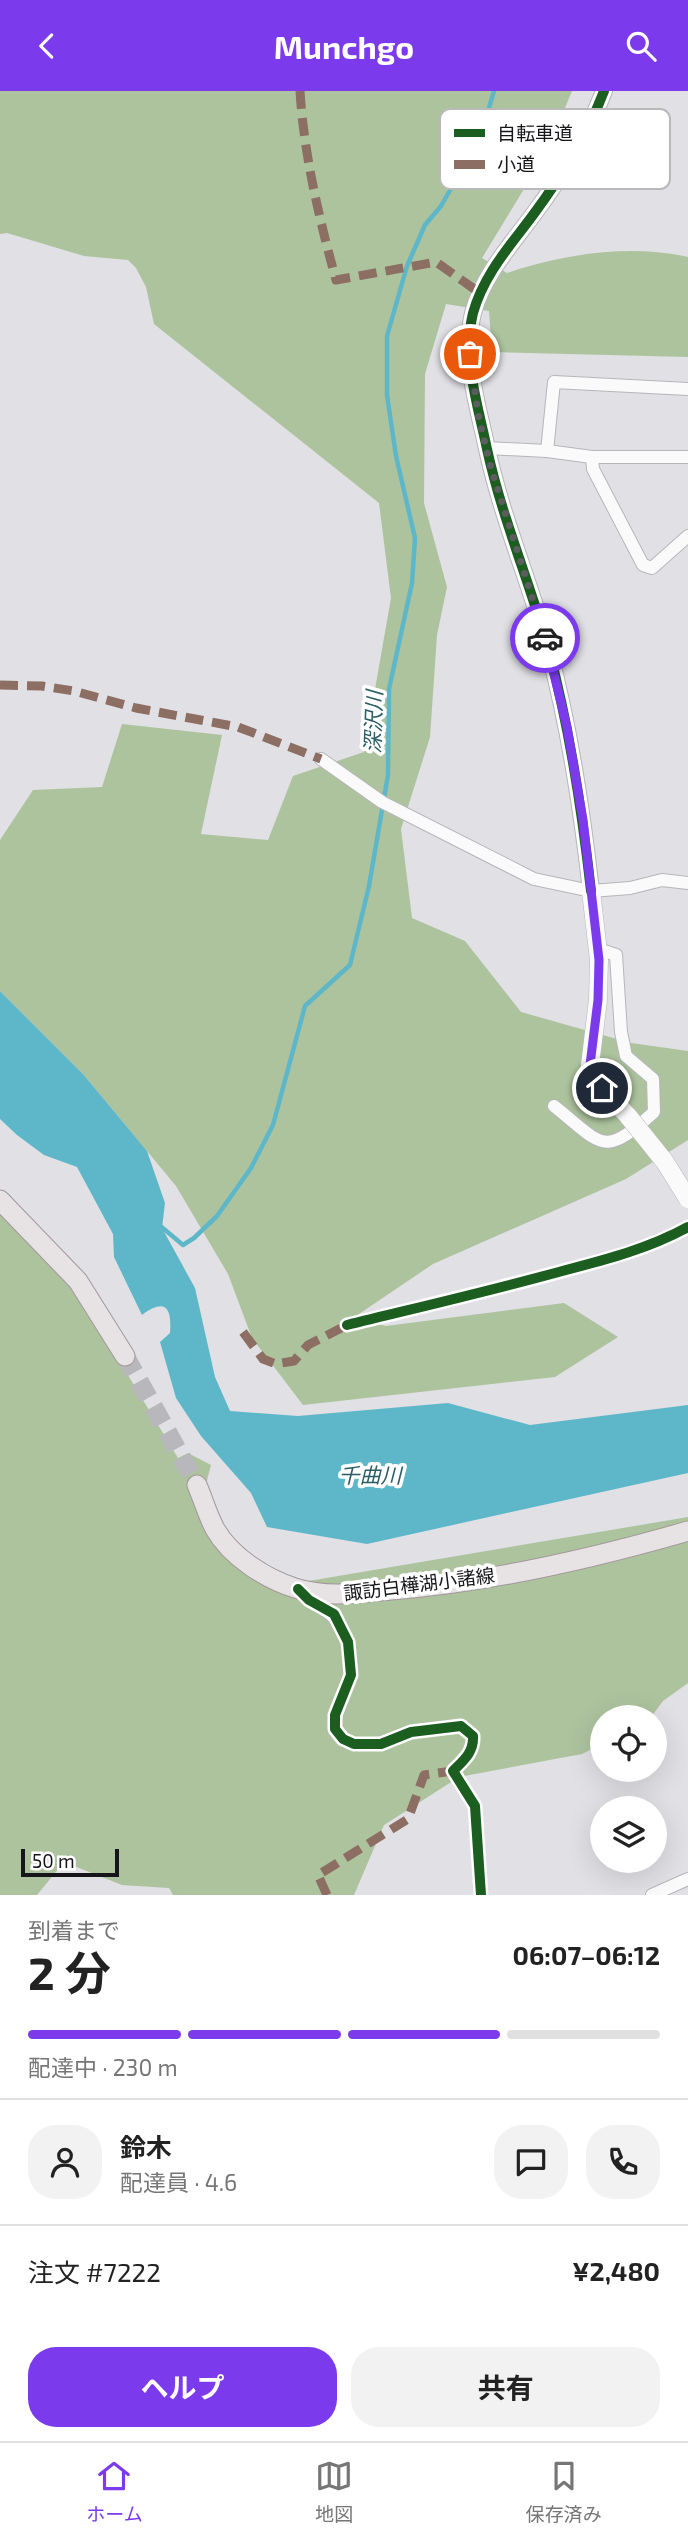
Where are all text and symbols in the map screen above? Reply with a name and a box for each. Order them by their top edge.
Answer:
icon: back [28,27,66,65]
text: Munchgo [274,27,414,65]
icon: search [622,27,660,65]
legend [440,109,670,189]
text: 自転車道 [497,121,573,144]
text: 小道 [497,152,535,175]
pin [440,324,500,384]
icon: bag [451,335,489,373]
courier [510,603,580,673]
icon: car [526,619,564,657]
water label: 深沢川 [359,688,386,754]
pin [572,1058,632,1118]
icon: home [583,1069,621,1107]
water label: 千曲川 [339,1462,403,1487]
street label: 諏訪白樺湖小諸線 [342,1563,496,1604]
map controls [590,1705,667,1873]
button: locate [590,1705,667,1782]
button: layers [590,1796,667,1873]
scale bar [21,1846,119,1878]
text: 50 m [32,1849,75,1872]
text: 到着まで [28,1916,120,1944]
text: 06:07–06:12 [513,1939,660,1970]
text: 2 分 [28,1944,111,1999]
text: 配達中 · 230 m [28,2053,178,2081]
button: person [28,2125,102,2199]
button: chat [494,2125,568,2199]
button: phone [586,2125,660,2199]
text: 鈴木 [120,2131,172,2162]
text: 配達員 · 4.6 [120,2168,237,2196]
text: ¥2,480 [572,2255,660,2286]
text: 注文 #7222 [28,2256,161,2287]
button: ヘルプ [28,2347,337,2427]
button: 共有 [351,2347,660,2427]
tab: ホーム [86,2457,143,2526]
tab: 地図 [315,2457,353,2526]
tab: 保存済み [526,2457,602,2526]

